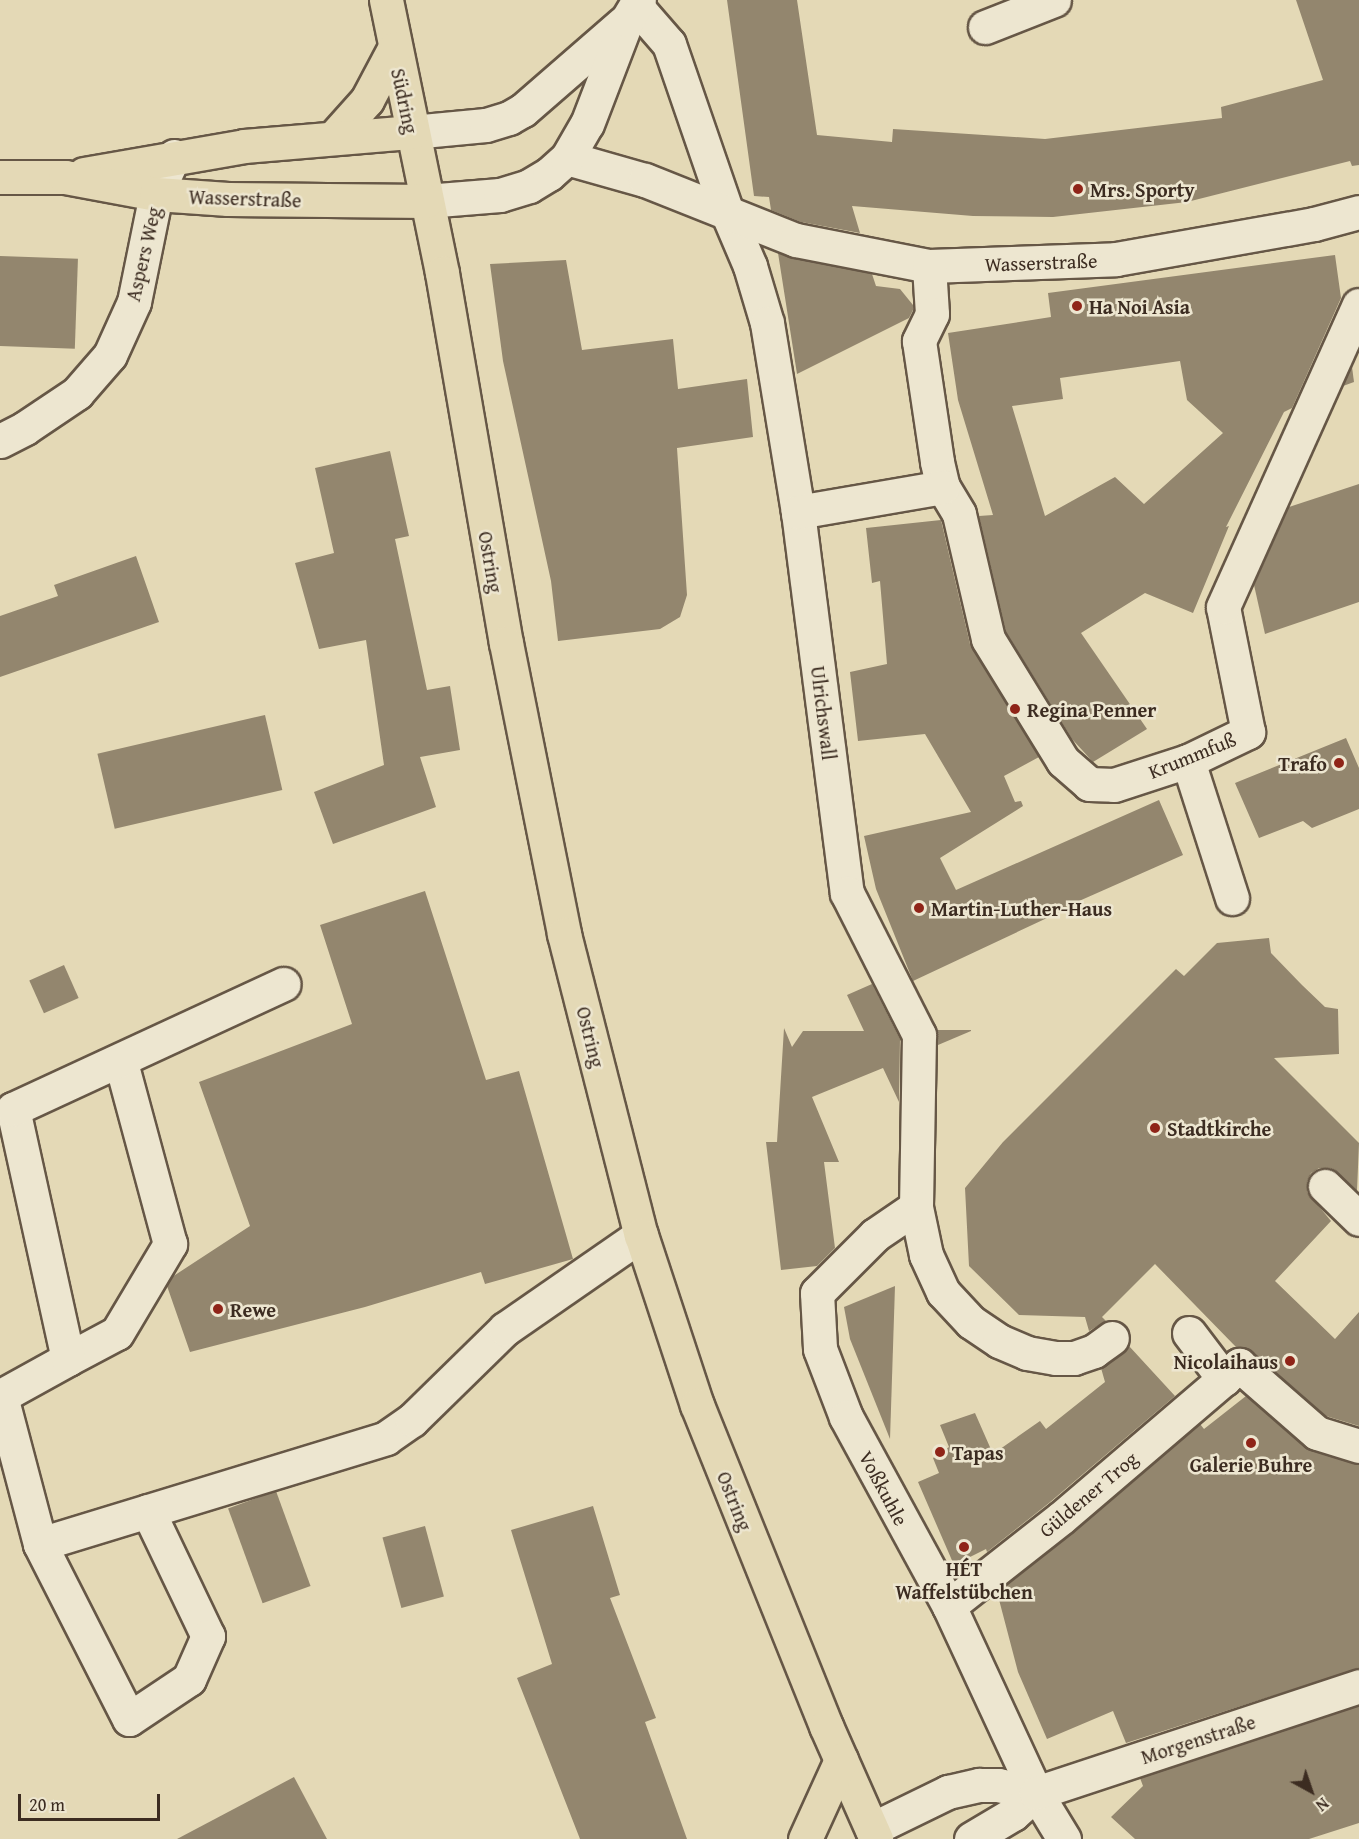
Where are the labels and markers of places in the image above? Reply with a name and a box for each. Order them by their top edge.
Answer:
place label: Mrs. Sporty [1090,177,1195,201]
marker: Mrs. Sporty [1071,182,1085,196]
place label: Ha Noi Asia [1089,294,1190,318]
marker: Ha Noi Asia [1070,299,1084,313]
place label: Regina Penner [1027,697,1157,721]
marker: Regina Penner [1008,702,1022,716]
place label: Trafo [1278,751,1327,775]
marker: Trafo [1332,756,1346,770]
place label: Martin-Luther-Haus [931,896,1112,920]
marker: Martin-Luther-Haus [912,901,926,915]
place label: Stadtkirche [1167,1116,1271,1140]
marker: Stadtkirche [1148,1121,1162,1135]
place label: Rewe [230,1297,276,1321]
marker: Rewe [211,1302,225,1316]
place label: Nicolaihaus [1174,1349,1278,1373]
marker: Nicolaihaus [1283,1354,1297,1368]
marker: Galerie Buhre [1244,1436,1258,1450]
place label: Tapas [952,1440,1003,1464]
marker: Tapas [933,1445,947,1459]
place label: Galerie Buhre [1190,1452,1312,1476]
marker: HÉT Waffelstübchen [957,1540,971,1554]
place label: HÉT Waffelstübchen [895,1556,1033,1603]

